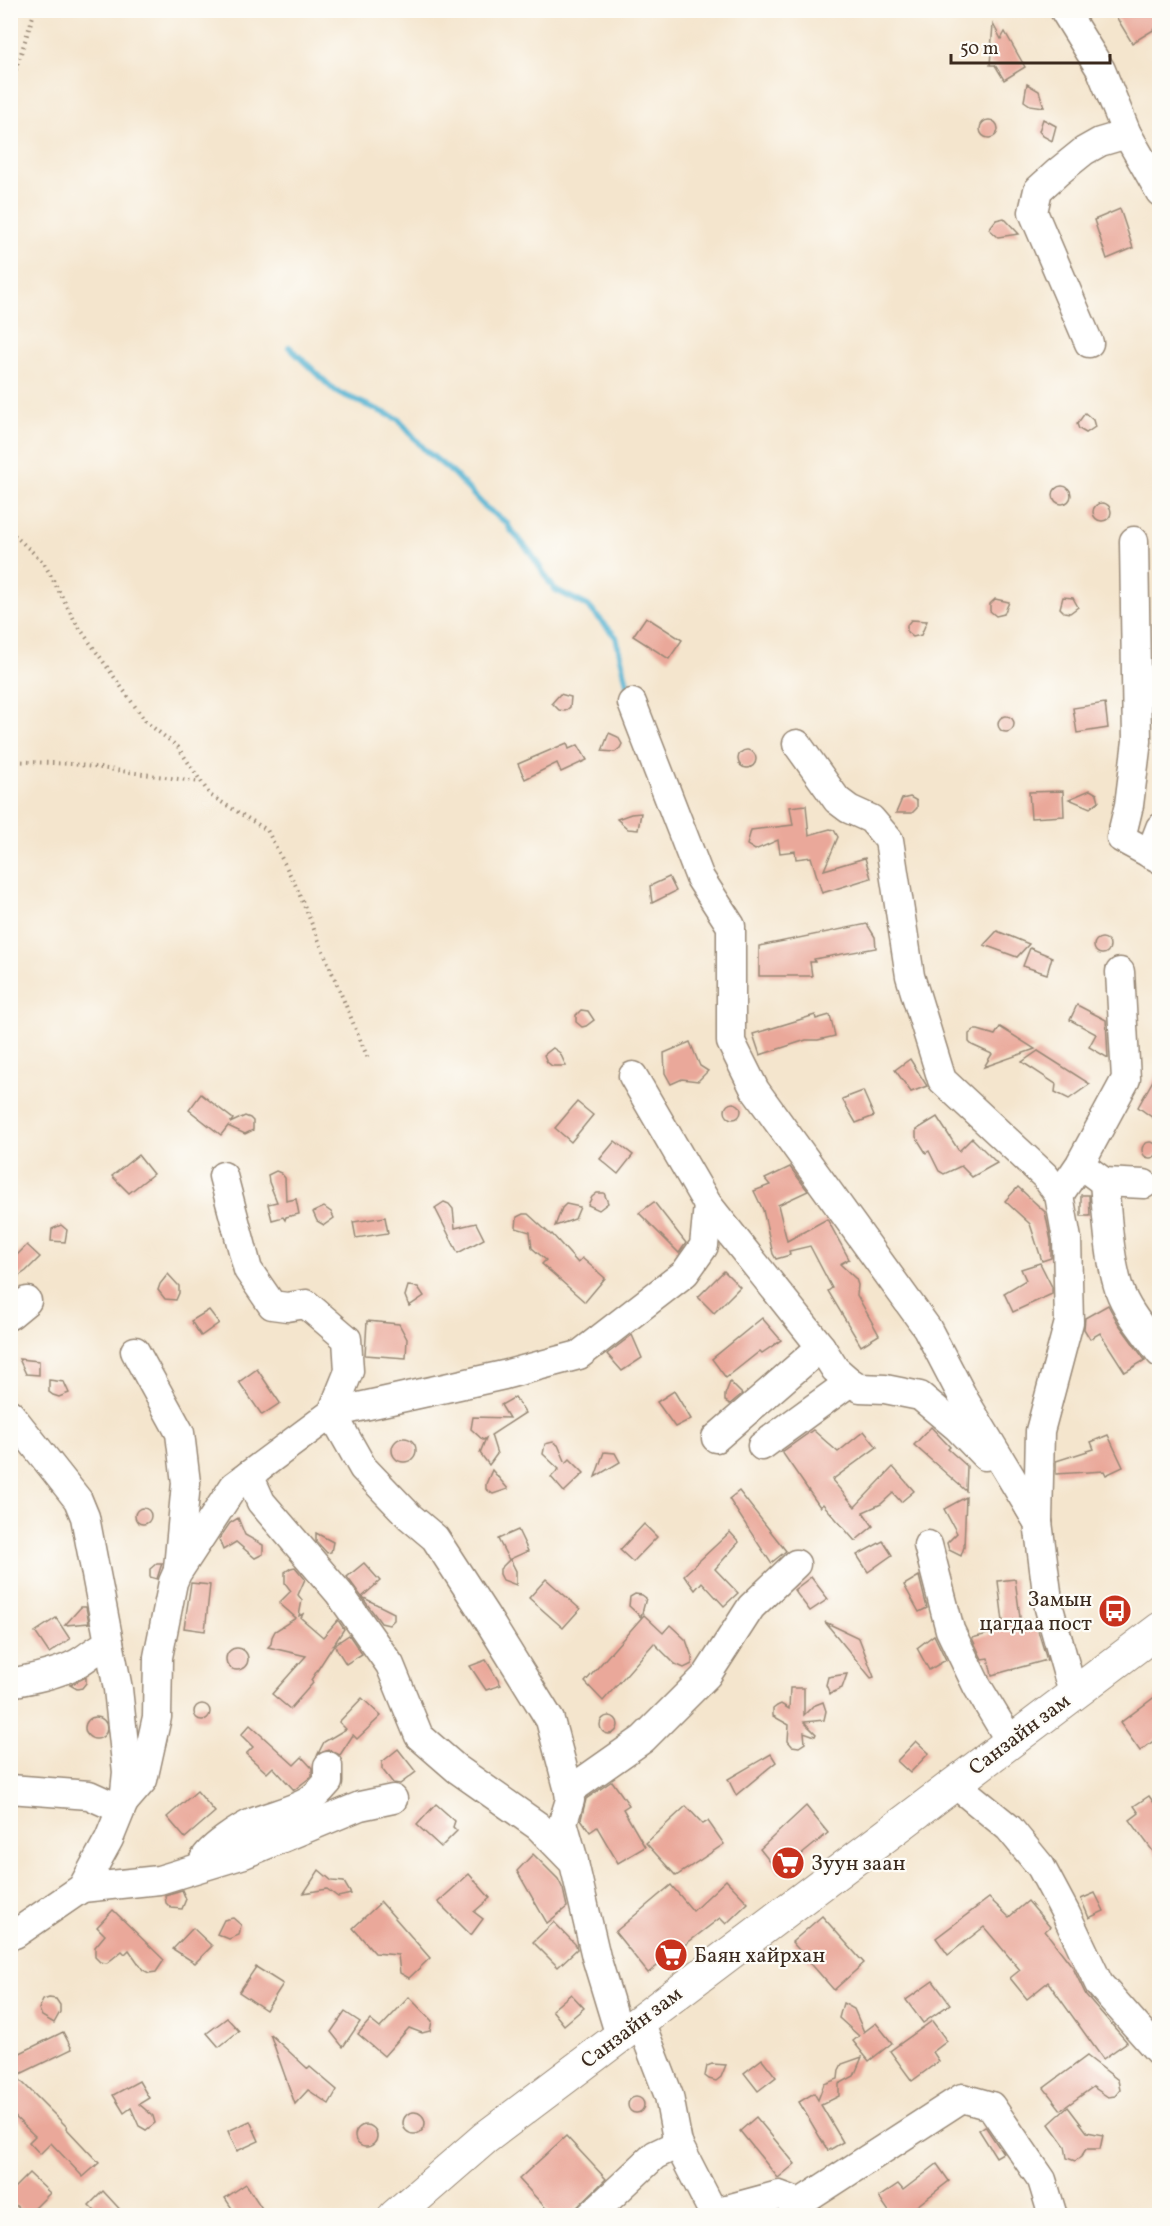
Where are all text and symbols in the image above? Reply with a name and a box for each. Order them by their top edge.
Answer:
scale bar [951,27,1110,65]
text: 50 m [960,37,999,62]
place label: Замын цагдаа пост [980,1586,1092,1639]
bus stop icon: Замын цагдаа пост [1097,1593,1133,1629]
street label: Санзайн зам [963,1687,1077,1783]
supermarket icon: Зуун заан [770,1845,806,1881]
place label: Зуун заан [811,1850,906,1879]
supermarket icon: Баян хайрхан [653,1937,689,1973]
place label: Баян хайрхан [694,1942,826,1971]
street label: Санзайн зам [575,1980,689,2076]

